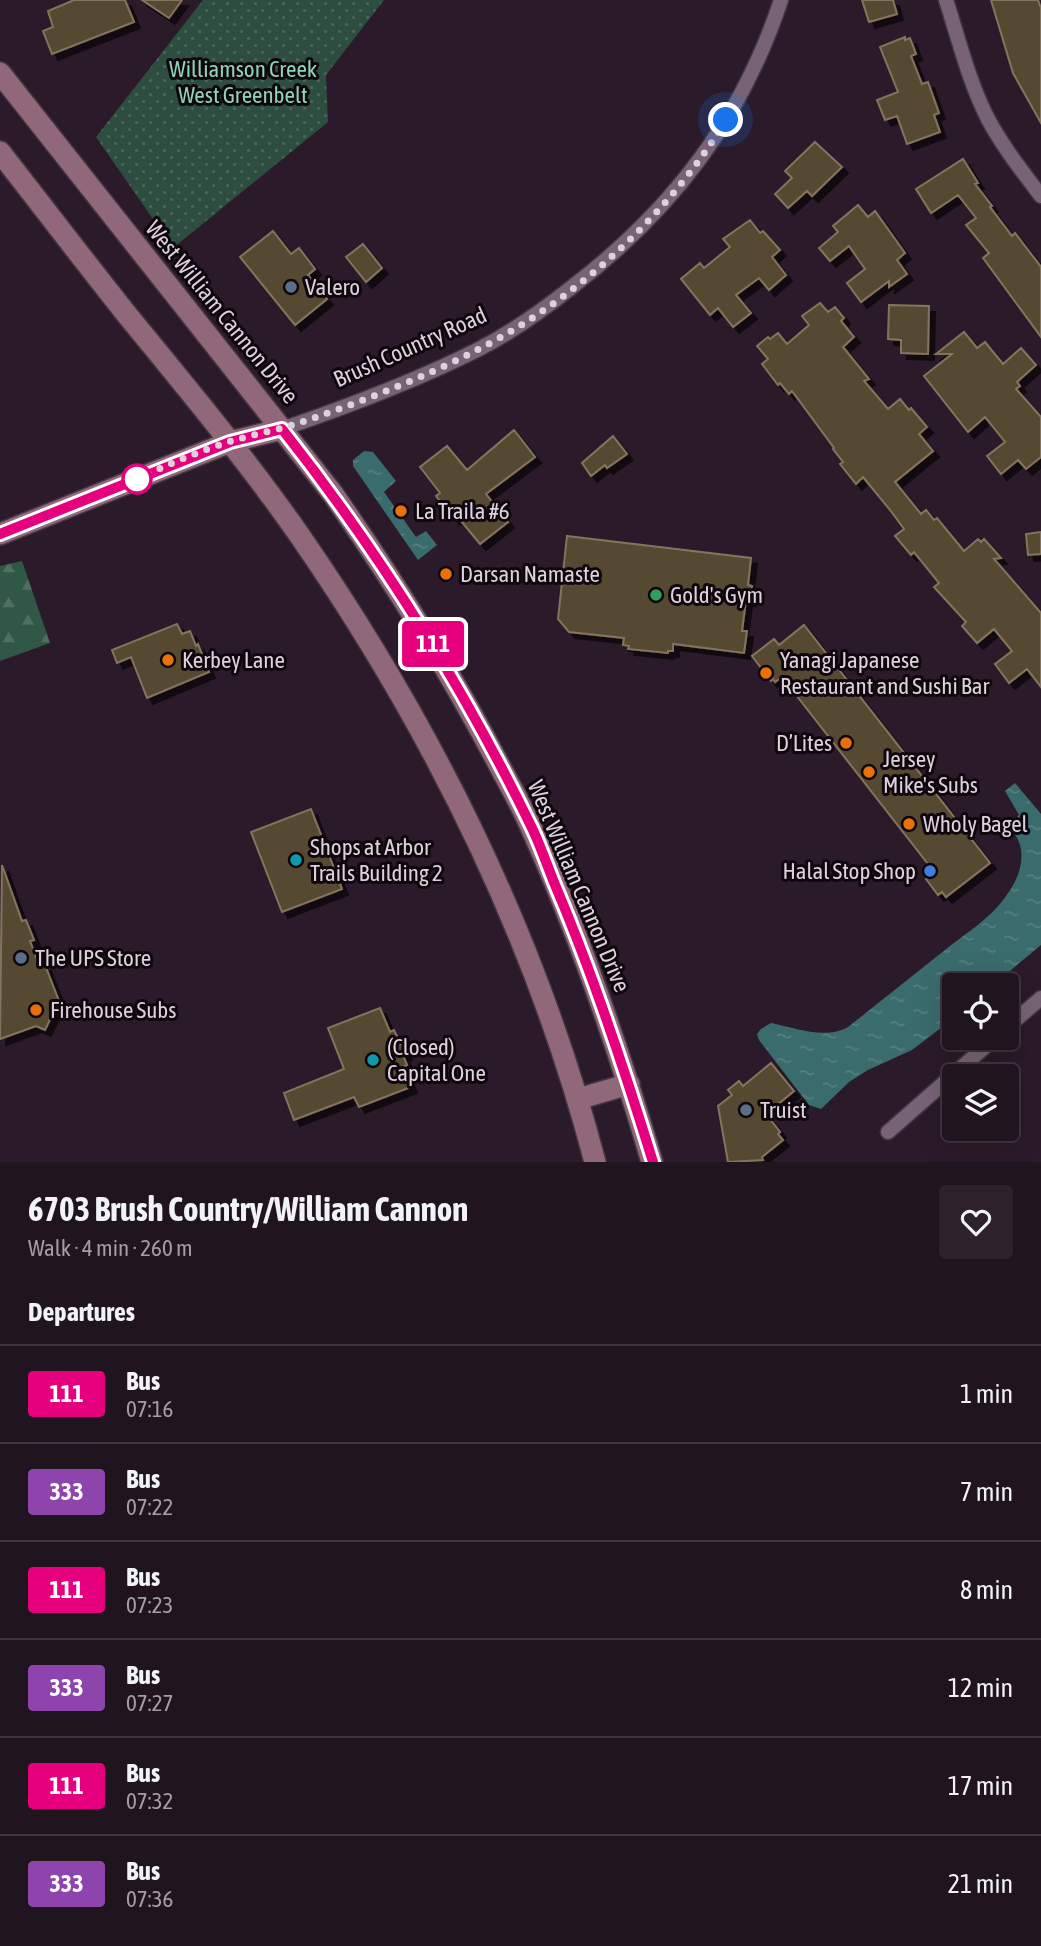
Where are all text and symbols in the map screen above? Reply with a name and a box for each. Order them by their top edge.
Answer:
park label: Williamson Creek West Greenbelt [169,56,317,108]
your location [708,102,743,137]
street label: West William Cannon Drive [140,215,304,409]
place label: Valero [305,274,360,300]
marker: Valero [283,279,299,295]
street label: Brush Country Road [330,302,490,392]
unlabelled marker [122,464,152,494]
place label: La Traila #6 [415,498,510,524]
marker: La Traila #6 [393,503,409,519]
place label: Darsan Namaste [460,561,600,587]
marker: Darsan Namaste [438,566,454,582]
place label: Gold's Gym [670,582,763,608]
marker: Gold's Gym [648,587,664,603]
line badge: 111 [393,621,473,667]
text: 111 [416,630,450,657]
place label: Kerbey Lane [182,647,285,673]
place label: Yanagi Japanese Restaurant and Sushi Bar [780,647,990,699]
marker: Kerbey Lane [160,652,176,668]
marker: Yanagi Japanese Restaurant and Sushi Bar [758,665,774,681]
place label: D’Lites [776,730,832,756]
marker: D’Lites [838,735,854,751]
place label: Jersey Mike's Subs [883,746,978,798]
marker: Jersey Mike's Subs [861,764,877,780]
street label: West William Cannon Drive [523,776,635,996]
place label: Wholy Bagel [923,811,1028,837]
marker: Wholy Bagel [901,816,917,832]
place label: Shops at Arbor Trails Building 2 [310,834,443,886]
marker: Shops at Arbor Trails Building 2 [288,852,304,868]
place label: Halal Stop Shop [782,858,916,884]
marker: Halal Stop Shop [922,863,938,879]
place label: The UPS Store [35,945,151,971]
marker: The UPS Store [13,950,29,966]
map controls [942,973,1019,1141]
button: locate [942,973,1019,1050]
place label: Firehouse Subs [50,997,176,1023]
marker: Firehouse Subs [28,1002,44,1018]
place label: (Closed) Capital One [387,1034,486,1086]
marker: (Closed) Capital One [365,1052,381,1068]
button: layers [942,1064,1019,1141]
place label: Truist [760,1097,807,1123]
marker: Truist [738,1102,754,1118]
button: heart [939,1185,1013,1259]
text: 6703 Brush Country/William Cannon [28,1190,468,1228]
text: Walk · 4 min · 260 m [28,1235,192,1261]
text: Departures [28,1297,135,1327]
text: Bus [126,1366,160,1396]
text: 1 min [960,1379,1013,1409]
text: 111 [50,1380,83,1407]
text: 07:16 [126,1396,173,1422]
text: Bus [126,1464,160,1494]
text: 7 min [960,1477,1013,1507]
text: 333 [50,1478,83,1505]
text: 07:22 [126,1494,173,1520]
text: Bus [126,1562,160,1592]
text: 8 min [960,1575,1013,1605]
text: 111 [50,1576,83,1603]
text: 07:23 [126,1592,173,1618]
text: Bus [126,1660,160,1690]
text: 12 min [948,1673,1013,1703]
text: 333 [50,1674,83,1701]
text: 07:27 [126,1690,173,1716]
text: Bus [126,1758,160,1788]
text: 17 min [948,1771,1013,1801]
text: 111 [50,1772,83,1799]
text: 07:32 [126,1788,173,1814]
text: Bus [126,1856,160,1886]
text: 21 min [948,1869,1013,1899]
text: 333 [50,1870,83,1897]
text: 07:36 [126,1886,173,1912]

